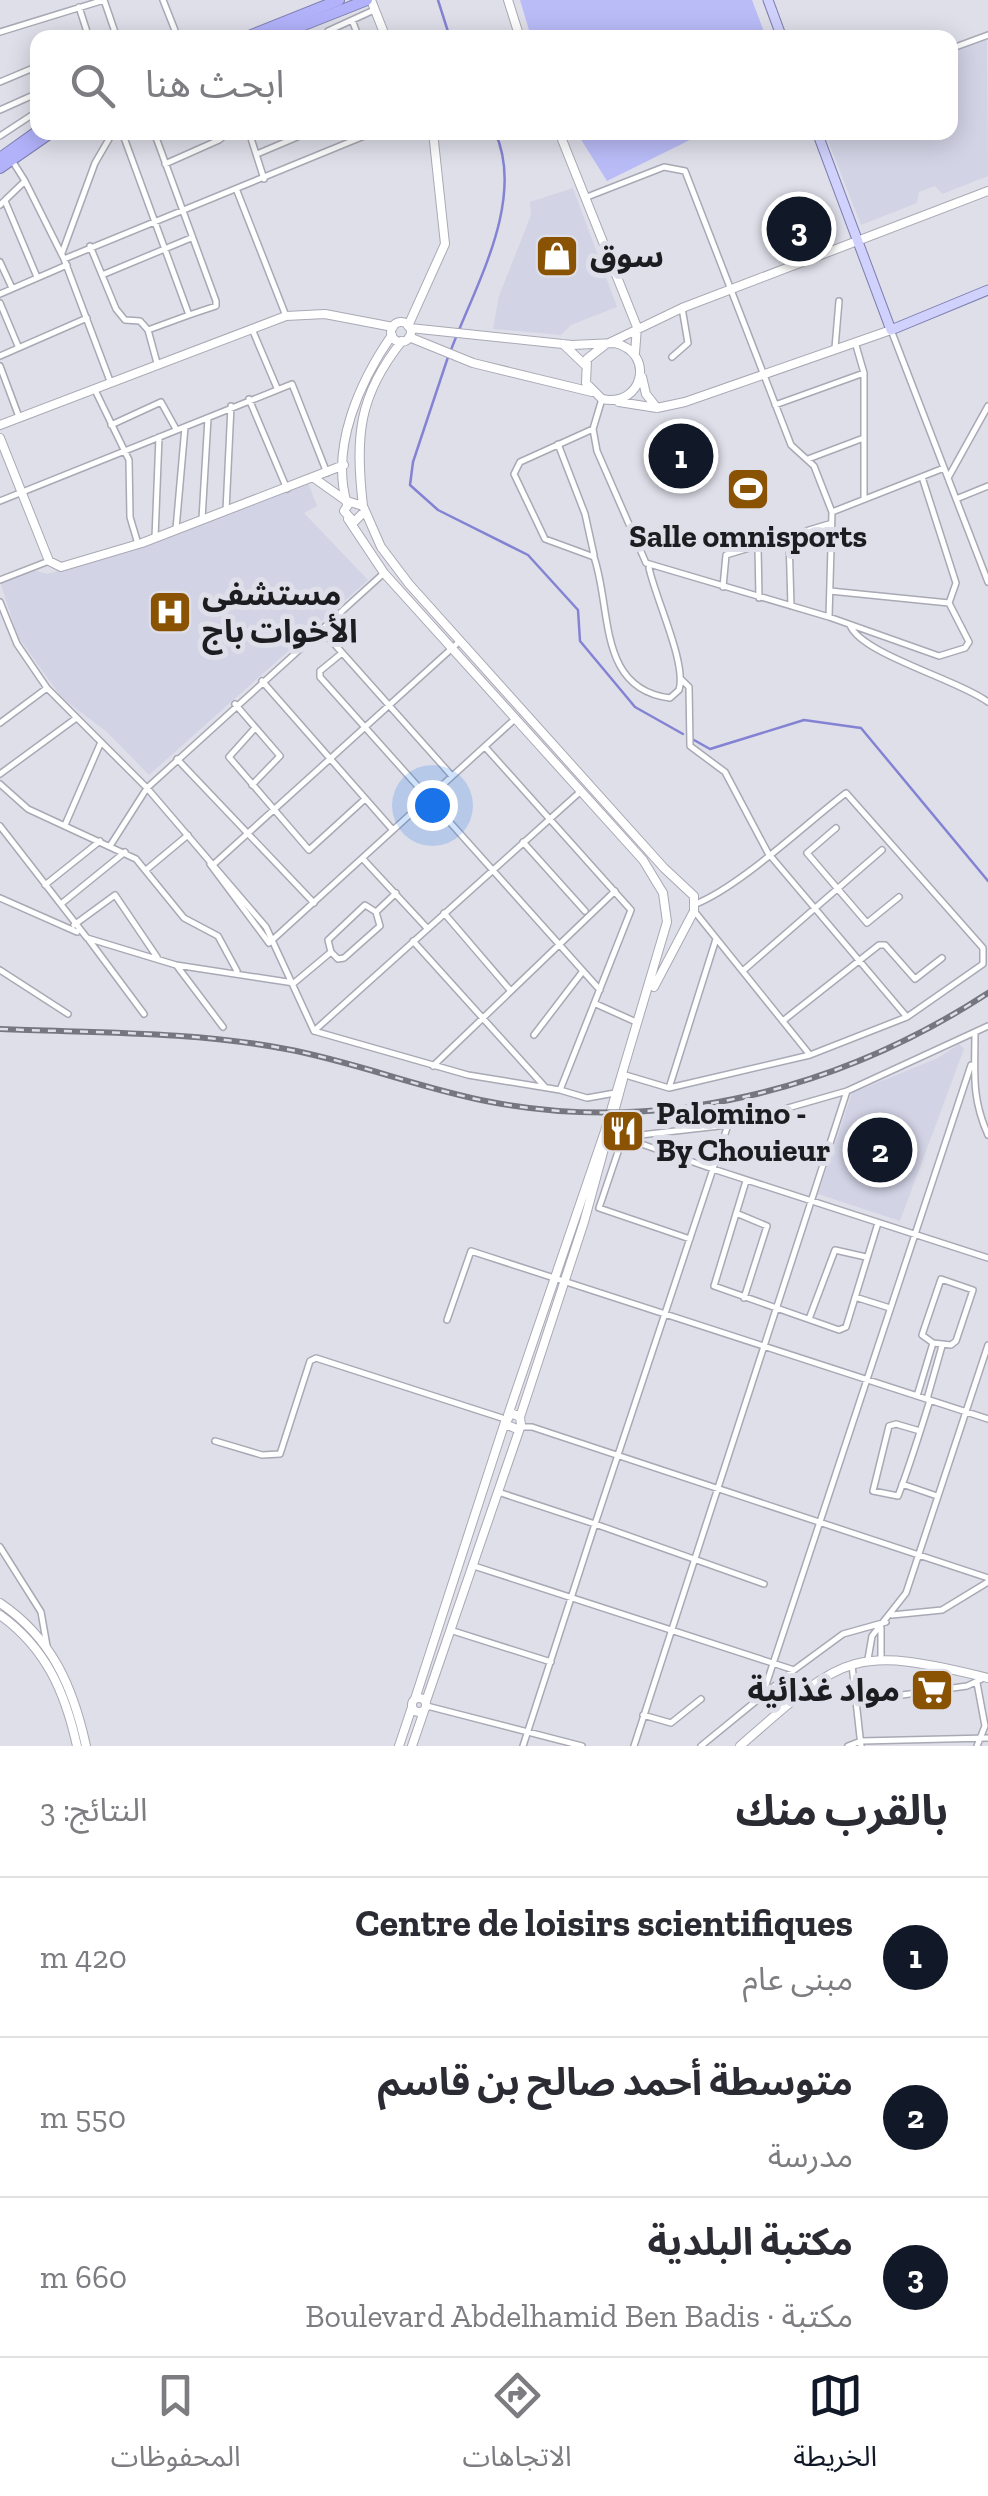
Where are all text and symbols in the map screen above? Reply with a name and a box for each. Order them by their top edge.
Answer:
search box [30,30,958,140]
icon: search [65,58,120,113]
text: ابحث هنا [145,61,285,107]
pin: 3 [766,192,832,266]
shop icon: سوق [534,233,580,279]
place label: سوق [590,237,664,275]
pin: 1 [648,418,714,494]
sports icon: Salle omnisports [725,466,771,512]
place label: Salle omnisports [629,517,867,555]
place label: مستشفى الأخوات باج [202,575,358,655]
hospital icon: مستشفى الأخوات باج [147,589,193,635]
your location [407,780,458,831]
place label: Palomino - By Chouieur [656,1094,830,1169]
restaurant icon: Palomino - By Chouieur [600,1108,646,1154]
pin: 2 [848,1112,912,1188]
supermarket icon: مواد غذائية [909,1667,955,1713]
place label: مواد غذائية [747,1671,900,1709]
text: بالقرب منك [735,1785,948,1836]
text: النتائج: 3 [40,1791,148,1829]
text: Centre de loisirs scientifiques [355,1900,853,1946]
text: 420 m [40,1938,127,1976]
text: 1 [909,1938,922,1976]
text: مبنى عام [743,1960,853,1998]
text: متوسطة أحمد صالح بن قاسم [378,2059,853,2105]
text: 550 m [40,2098,126,2136]
text: 2 [907,2098,924,2136]
text: مدرسة [768,2137,853,2175]
text: مكتبة البلدية [647,2219,853,2265]
text: 660 m [40,2258,127,2296]
text: 3 [907,2258,924,2296]
text: مكتبة · Boulevard Abdelhamid Ben Badis [305,2297,853,2335]
tab: المحفوظات [111,2368,241,2487]
tab: الاتجاهات [462,2368,572,2487]
tab: الخريطة [793,2368,877,2487]

